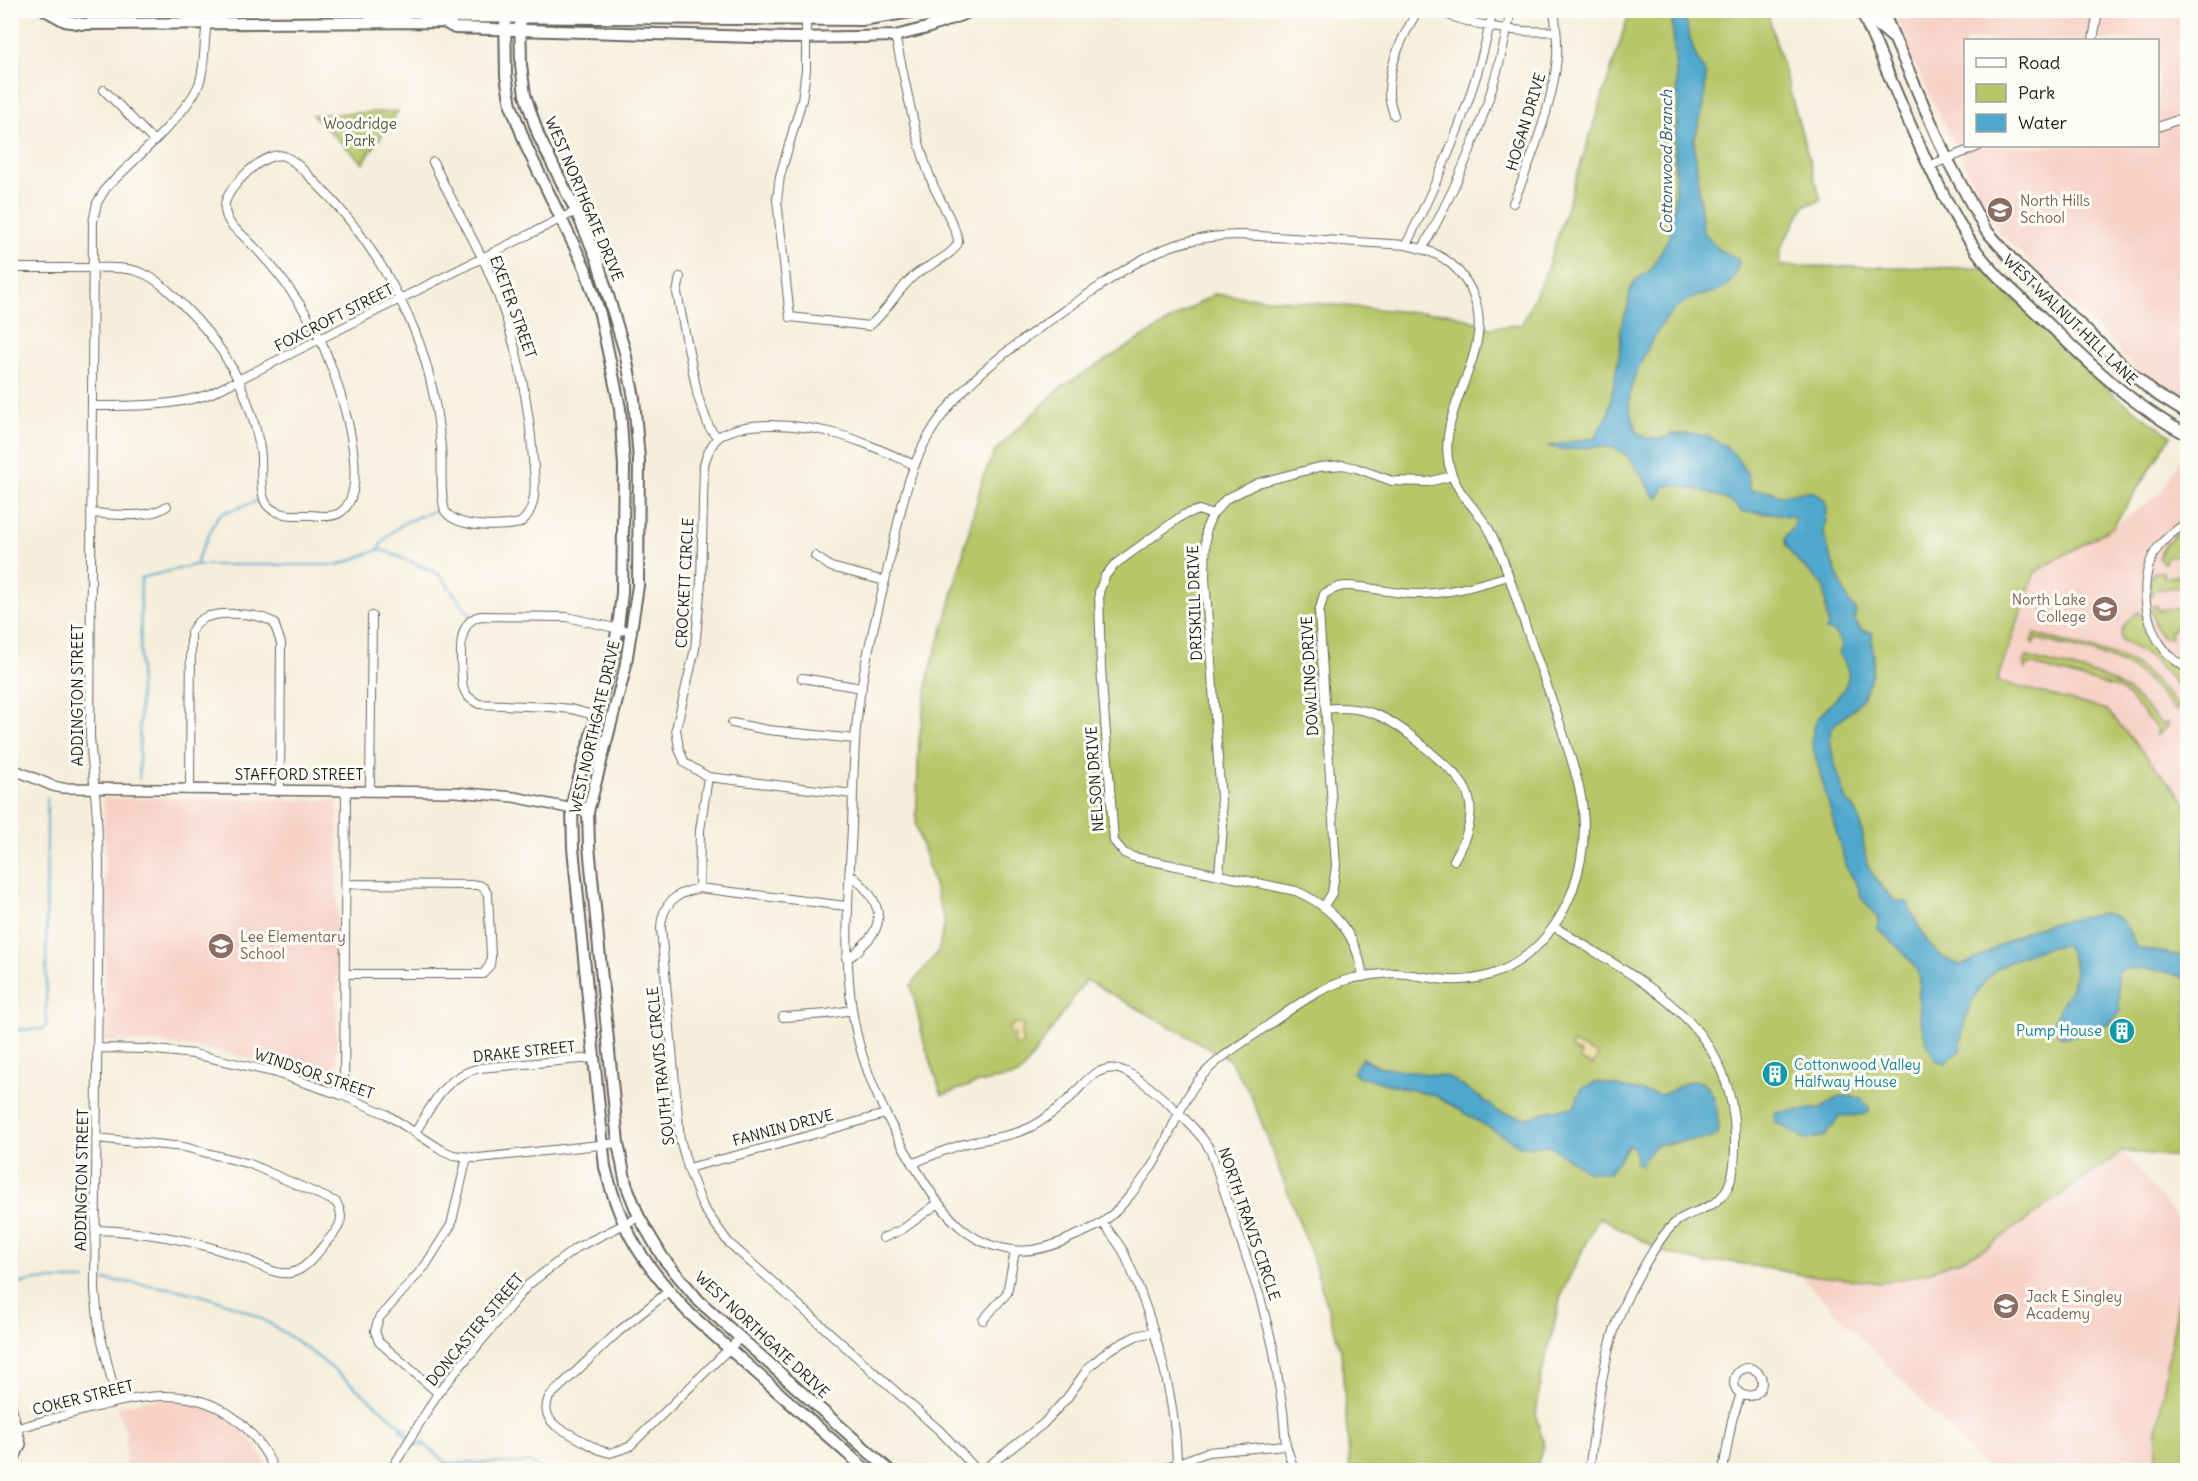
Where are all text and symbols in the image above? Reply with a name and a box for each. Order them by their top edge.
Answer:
legend [1964,39,2159,147]
text: Road [2018,51,2061,74]
street label: HOGAN DRIVE [1502,70,1550,173]
text: Park [2018,81,2055,104]
water label: Cottonwood Branch [1656,89,1676,234]
text: Water [2018,111,2068,134]
park label: Woodridge Park [323,114,397,150]
street label: WEST NORTHGATE DRIVE [541,114,628,284]
place label: North Hills School [2020,191,2090,227]
school or university icon: North Hills School [1985,195,2015,225]
street label: WEST WALNUT HILL LANE [1999,251,2142,389]
street label: EXETER STREET [486,253,541,361]
street label: FOXCROFT STREET [271,279,396,356]
street label: CROCKETT CIRCLE [672,517,697,649]
street label: DRISKILL DRIVE [1183,545,1206,661]
place label: North Lake College [2012,590,2086,626]
school or university icon: North Lake College [2090,594,2120,624]
street label: DOWLING DRIVE [1297,615,1322,737]
street label: ADDINGTON STREET [68,624,87,766]
street label: WEST NORTHGATE DRIVE [565,638,624,815]
street label: NELSON DRIVE [1081,725,1108,833]
street label: STAFFORD STREET [235,765,363,784]
place label: Lee Elementary School [240,927,346,963]
school or university icon: Lee Elementary School [206,931,236,961]
street label: SOUTH TRAVIS CIRCLE [643,986,678,1146]
building icon: Pump House [2107,1016,2137,1046]
place label: Pump House [2016,1021,2102,1040]
street label: DRAKE STREET [472,1037,576,1066]
street label: WINDSOR STREET [252,1044,377,1103]
place label: Cottonwood Valley Halfway House [1794,1055,1921,1091]
building icon: Cottonwood Valley Halfway House [1760,1059,1790,1089]
street label: FANNIN DRIVE [730,1105,836,1150]
street label: ADDINGTON STREET [71,1108,92,1251]
street label: NORTH TRAVIS CIRCLE [1214,1145,1285,1303]
street label: WEST NORTHGATE DRIVE [691,1267,834,1402]
street label: DONCASTER STREET [422,1269,527,1390]
place label: Jack E Singley Academy [2026,1287,2122,1323]
school or university icon: Jack E Singley Academy [1991,1291,2021,1321]
street label: COKER STREET [30,1376,135,1419]

